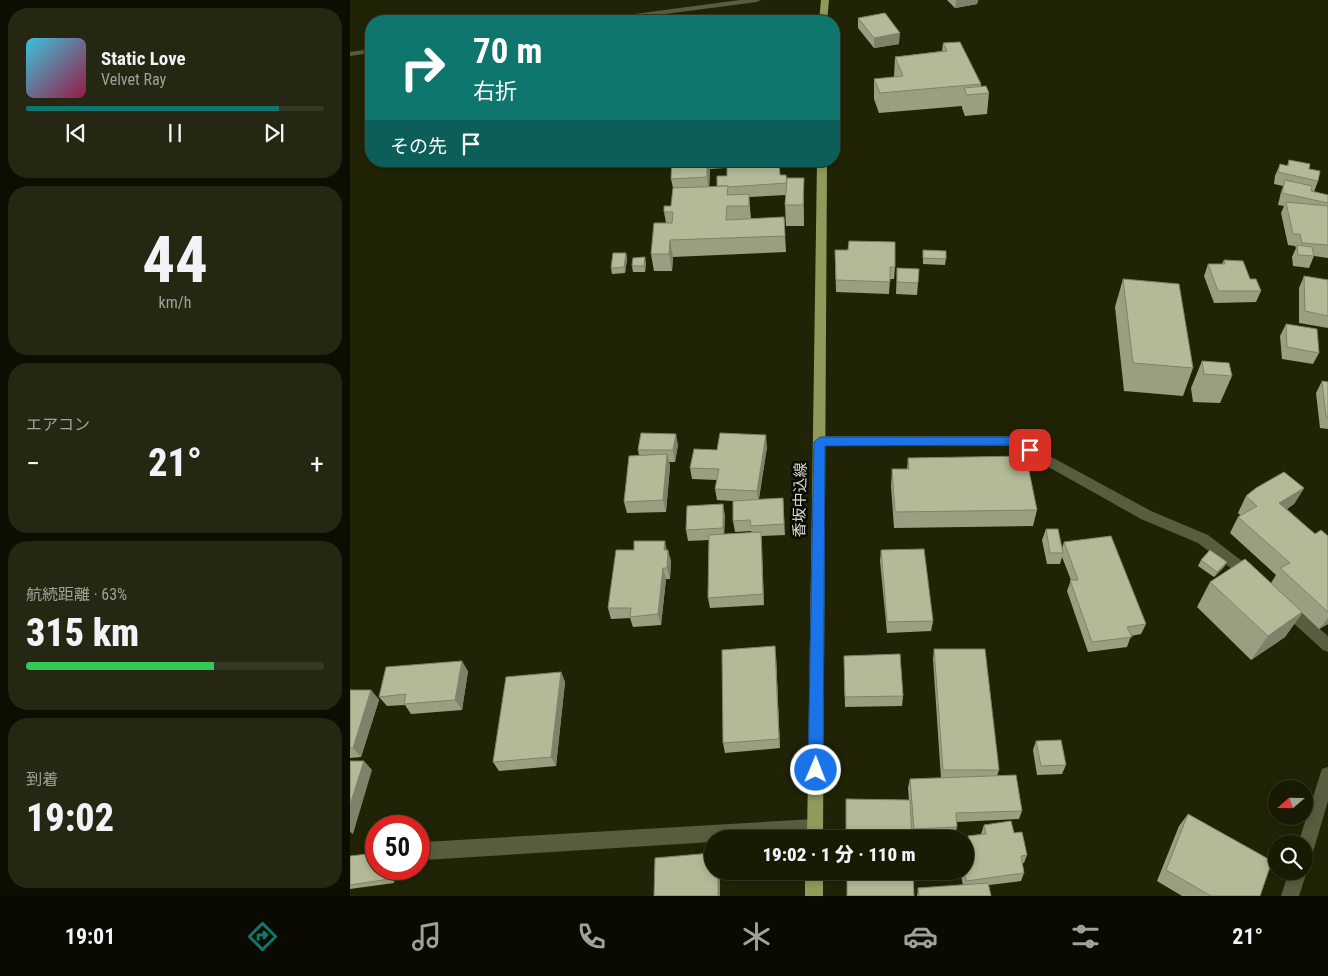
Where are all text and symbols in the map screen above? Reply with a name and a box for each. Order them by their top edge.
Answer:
text: 70 m [473,31,542,72]
icon: right [390,35,455,100]
text: Static Love [101,47,186,70]
text: Velvet Ray [101,70,166,89]
text: 右折 [473,79,517,104]
icon: previous [62,119,90,147]
icon: pause [161,119,189,147]
icon: next [260,119,288,147]
icon: arrive [457,130,485,158]
text: その先 [390,135,447,158]
text: 44 [142,222,208,298]
text: km/h [159,293,191,312]
text: エアコン [26,415,90,434]
pin [1009,429,1051,471]
icon: arrive [1016,436,1044,464]
text: 21° [148,441,202,485]
text: − [26,447,40,480]
text: + [310,447,324,480]
street label: 香坂中込線 [790,462,810,538]
text: 航続距離 · 63% [26,585,127,604]
text: 315 km [26,611,139,655]
position arrow [789,743,841,795]
text: 到着 [26,770,58,789]
north arrow [1268,780,1312,825]
map controls [1268,780,1313,880]
text: 19:02 [26,796,114,840]
speed limit sign: 50 [365,815,430,880]
button: search [1268,835,1313,880]
text: 19:02 · 1 分 · 110 m [762,843,916,866]
icon: directions [245,919,280,954]
icon: music [409,919,444,954]
icon: phone [574,919,609,954]
icon: climate [739,919,774,954]
icon: car [903,919,938,954]
icon: filters [1068,919,1103,954]
text: 19:01 [65,924,115,949]
text: 21° [1232,924,1263,949]

